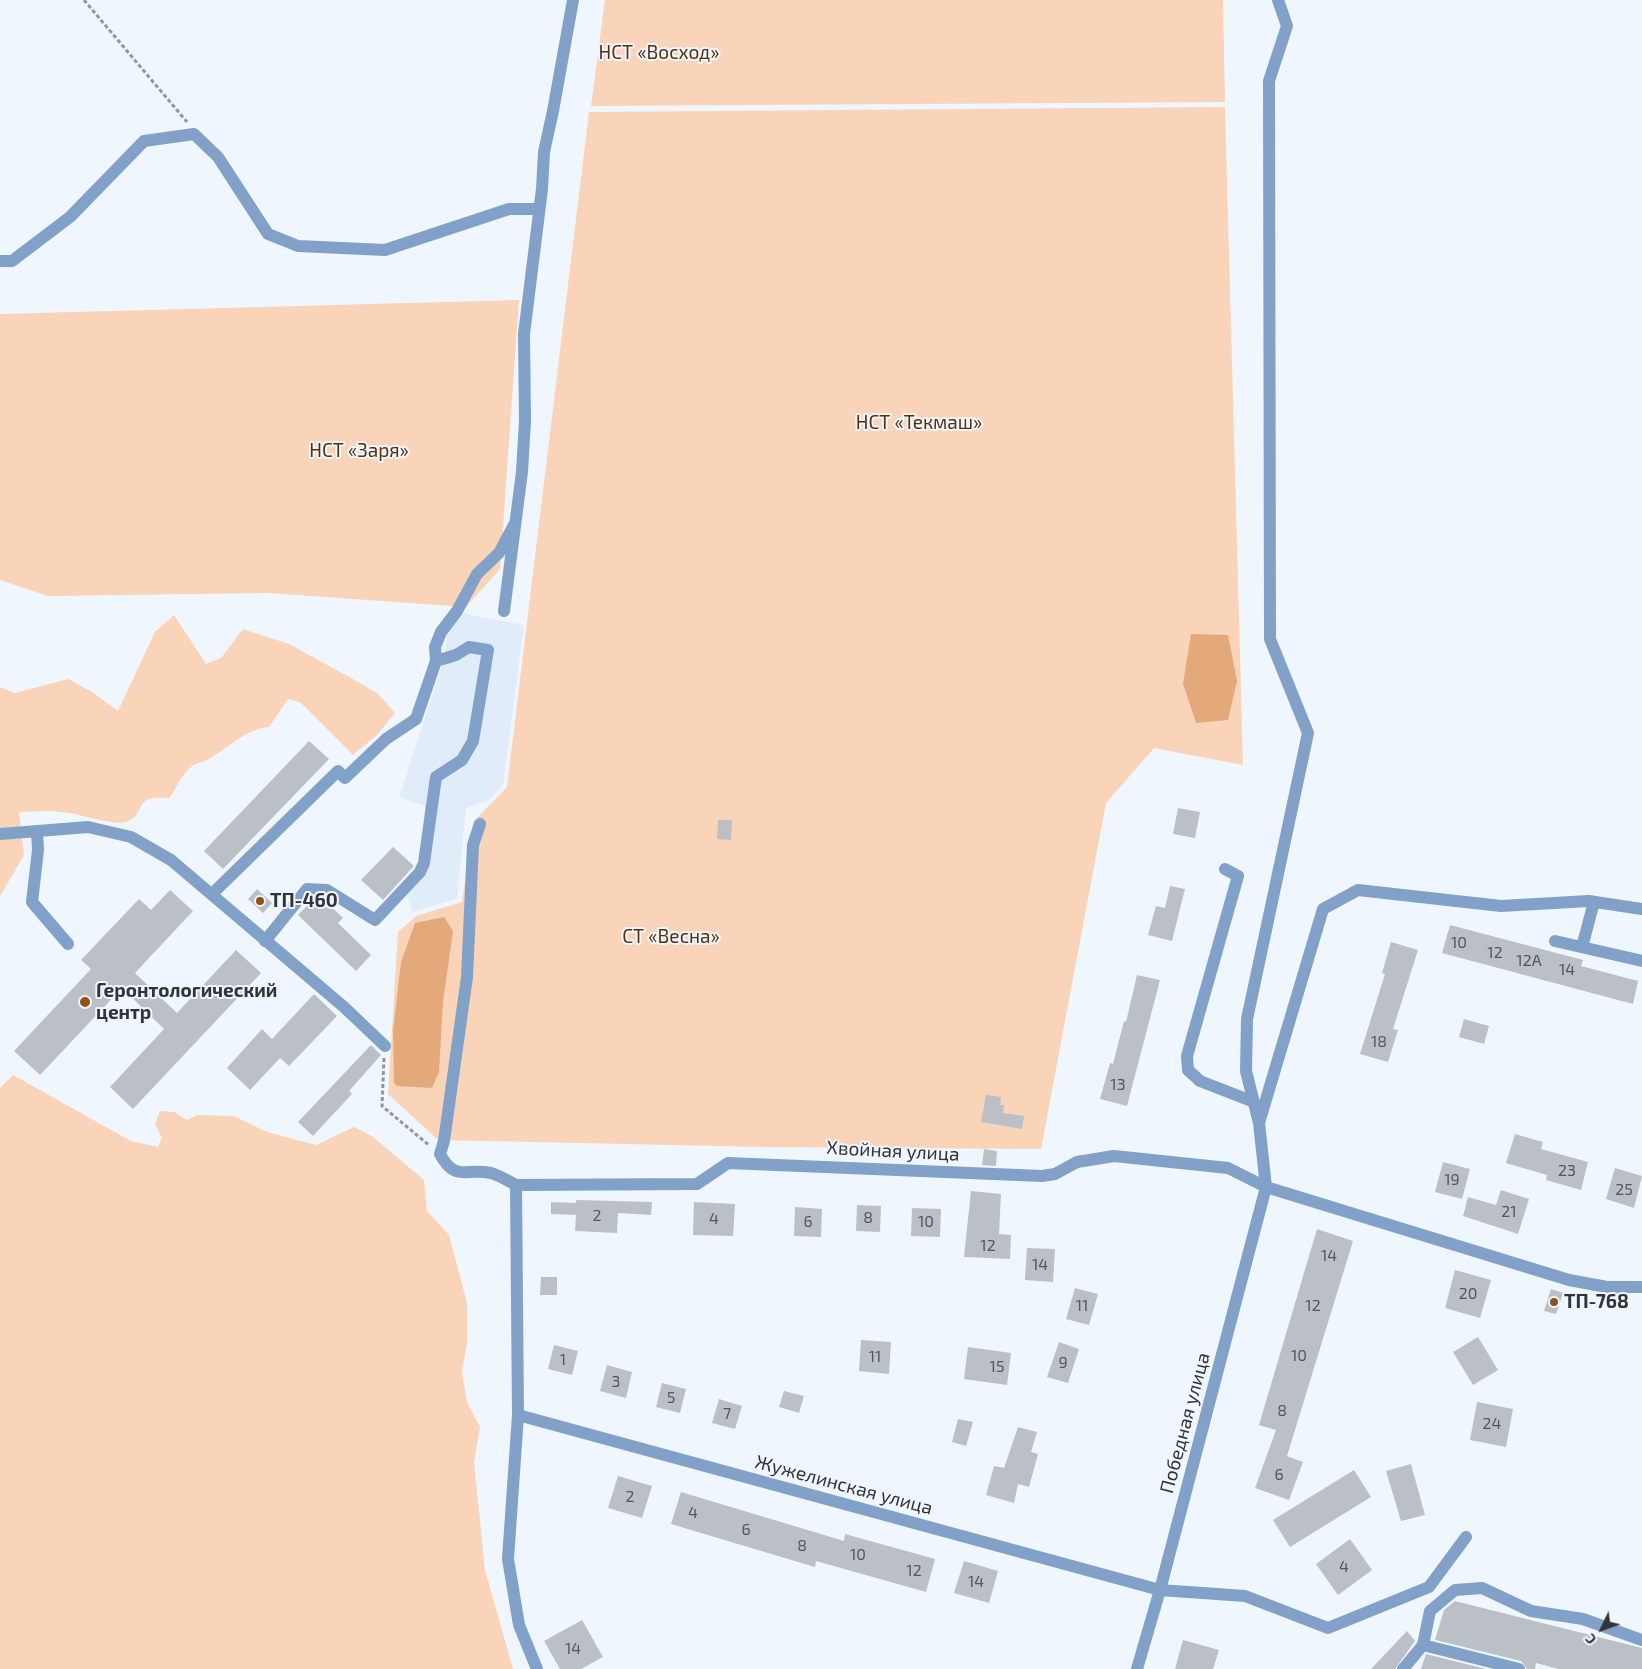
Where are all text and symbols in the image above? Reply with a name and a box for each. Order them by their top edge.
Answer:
park label: НСТ «Восход» [599,42,719,64]
park label: НСТ «Текмаш» [856,412,982,434]
park label: НСТ «Заря» [309,440,409,462]
place label: ТП-460 [270,890,338,912]
marker: ТП-460 [254,895,266,907]
park label: СТ «Весна» [622,926,720,948]
house number: 10 [1451,933,1467,953]
house number: 12 [1487,943,1503,963]
house number: 12А [1516,951,1542,971]
house number: 14 [1559,960,1575,980]
place label: Геронтологический центр [96,980,277,1024]
marker: Геронтологический центр [78,995,92,1009]
house number: 18 [1371,1032,1387,1052]
house number: 13 [1110,1075,1126,1095]
street label: Хвойная улица [826,1136,960,1166]
house number: 23 [1558,1161,1576,1181]
house number: 19 [1444,1170,1460,1190]
house number: 25 [1615,1180,1633,1200]
house number: 21 [1501,1202,1517,1222]
house number: 2 [593,1206,601,1226]
house number: 8 [863,1208,873,1228]
house number: 4 [709,1209,719,1229]
house number: 6 [803,1212,813,1232]
house number: 10 [918,1212,934,1232]
house number: 12 [980,1236,996,1256]
house number: 14 [1321,1246,1337,1266]
house number: 14 [1032,1255,1048,1275]
house number: 20 [1459,1284,1477,1304]
place label: ТП-768 [1564,1291,1629,1313]
house number: 11 [1076,1296,1088,1316]
house number: 12 [1305,1296,1321,1316]
marker: ТП-768 [1548,1296,1560,1308]
house number: 10 [1291,1346,1307,1366]
house number: 11 [869,1347,881,1367]
house number: 1 [560,1350,566,1370]
street label: Победная улица [1155,1350,1215,1496]
house number: 9 [1058,1353,1068,1373]
house number: 15 [990,1357,1004,1377]
house number: 3 [612,1372,620,1392]
house number: 5 [667,1388,675,1408]
house number: 8 [1277,1401,1287,1421]
house number: 7 [723,1404,731,1424]
house number: 24 [1483,1414,1501,1434]
street label: Жужелинская улица [753,1450,935,1520]
house number: 6 [1274,1465,1284,1485]
house number: 2 [626,1487,634,1507]
house number: 4 [688,1503,698,1523]
house number: 6 [741,1520,751,1540]
house number: 8 [797,1536,807,1556]
house number: 10 [850,1545,866,1565]
house number: 4 [1339,1557,1349,1577]
house number: 12 [906,1561,922,1581]
house number: 14 [968,1572,984,1592]
north arrow [1577,1604,1627,1654]
text: С [1581,1631,1600,1648]
house number: 14 [565,1639,581,1659]

